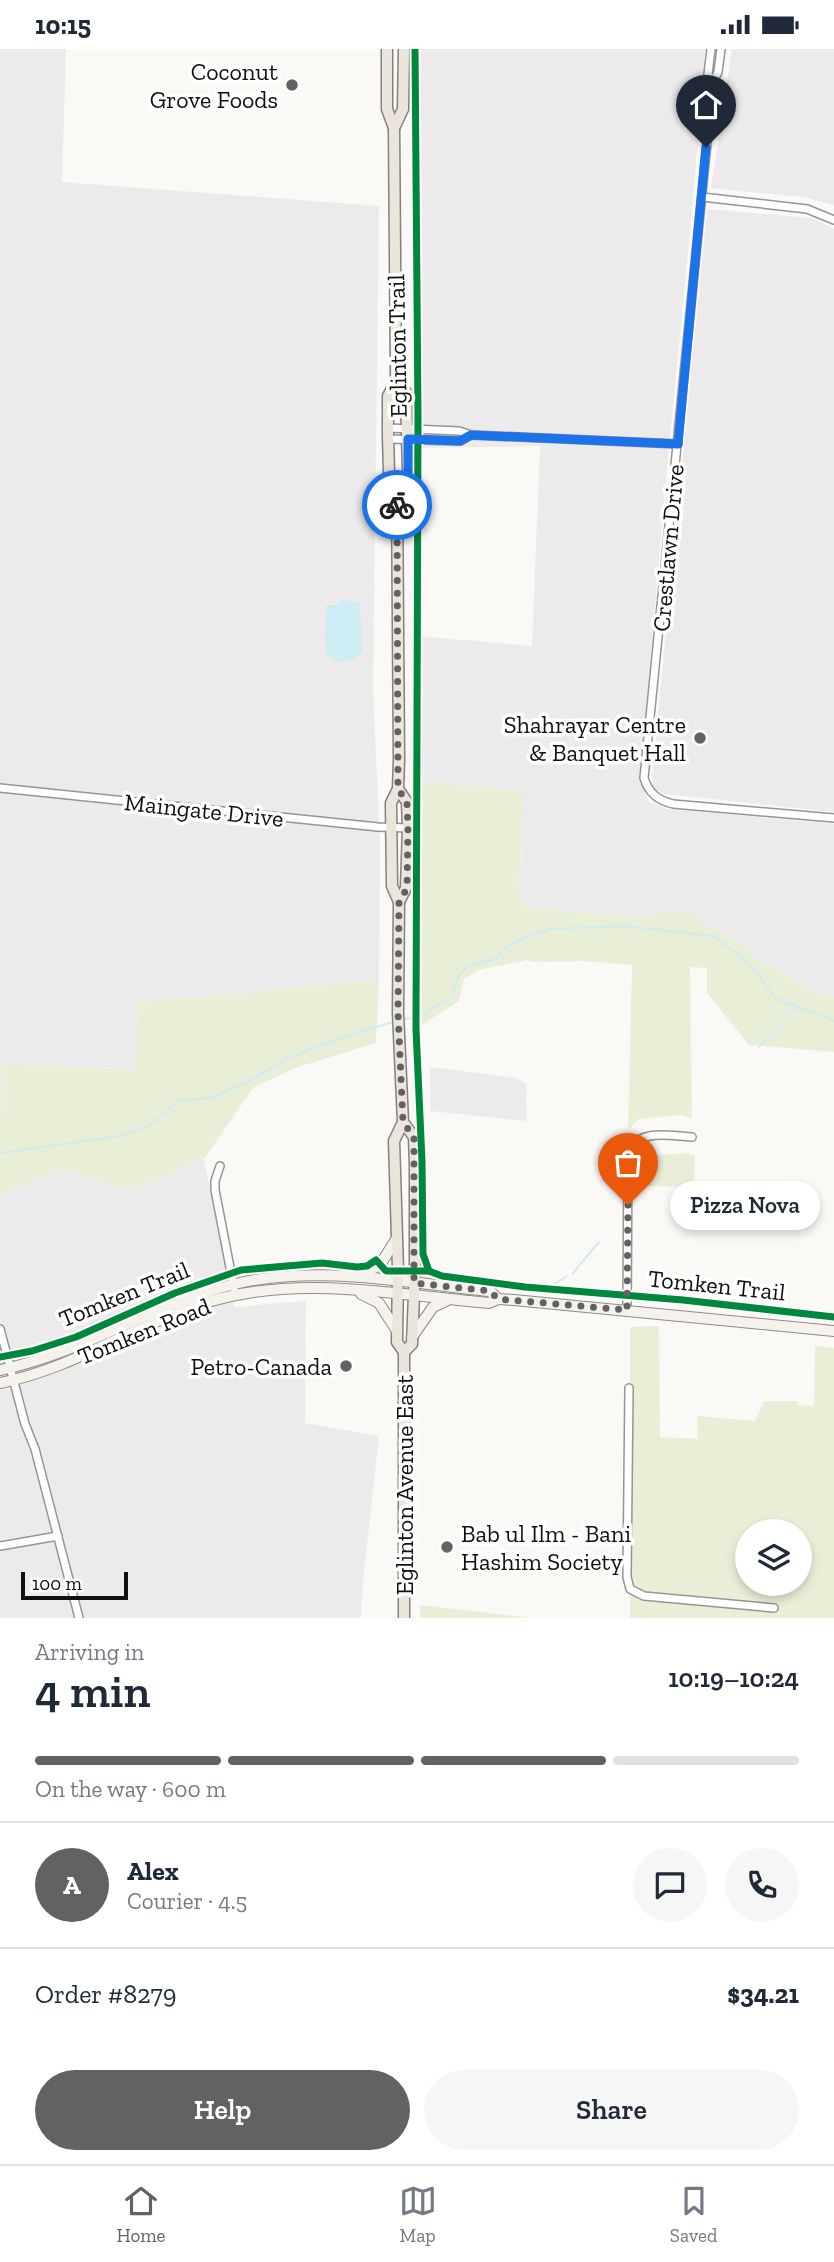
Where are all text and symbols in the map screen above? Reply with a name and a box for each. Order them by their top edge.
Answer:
text: 10:15 [35,9,91,41]
place label: Coconut Grove Foods [150,57,278,114]
pin [676,75,736,147]
marker: Coconut Grove Foods [284,77,300,93]
icon: home [687,86,725,124]
street label: Eglinton Trail [381,274,413,418]
street label: Crestlawn Drive [646,463,690,633]
courier [362,470,432,540]
icon: bike [378,486,416,524]
place label: Shahrayar Centre & Banquet Hall [504,710,686,767]
marker: Shahrayar Centre & Banquet Hall [692,730,708,746]
street label: Maingate Drive [123,787,285,833]
pin [598,1133,658,1205]
icon: bag [609,1144,647,1182]
callout: Pizza Nova [670,1181,820,1229]
text: Pizza Nova [690,1191,800,1219]
street label: Tomken Trail [55,1255,193,1333]
street label: Tomken Trail [647,1263,787,1307]
street label: Tomken Road [73,1291,215,1371]
place label: Petro-Canada [191,1352,332,1381]
marker: Petro-Canada [338,1358,354,1374]
street label: Eglinton Avenue East [390,1375,419,1595]
place label: Bab ul Ilm - Bani Hashim Society [461,1519,632,1576]
map controls [735,1519,812,1596]
button: layers [735,1519,812,1596]
marker: Bab ul Ilm - Bani Hashim Society [439,1539,455,1555]
scale bar [21,1569,128,1601]
text: 100 m [32,1572,82,1595]
text: Arriving in [35,1638,144,1666]
text: 10:19–10:24 [668,1662,799,1694]
text: 4 min [35,1664,150,1719]
text: On the way · 600 m [35,1775,226,1803]
button: chat [633,1848,707,1922]
button: phone [725,1848,799,1922]
text: Alex [127,1855,179,1887]
text: A [63,1869,81,1901]
text: Courier · 4.5 [127,1887,247,1915]
text: Order #8279 [35,1978,177,2010]
text: $34.21 [727,1978,799,2010]
button: Help [35,2070,410,2150]
button: Share [424,2070,799,2150]
tab: Home [117,2182,166,2247]
tab: Map [399,2182,437,2247]
tab: Saved [670,2182,717,2247]

